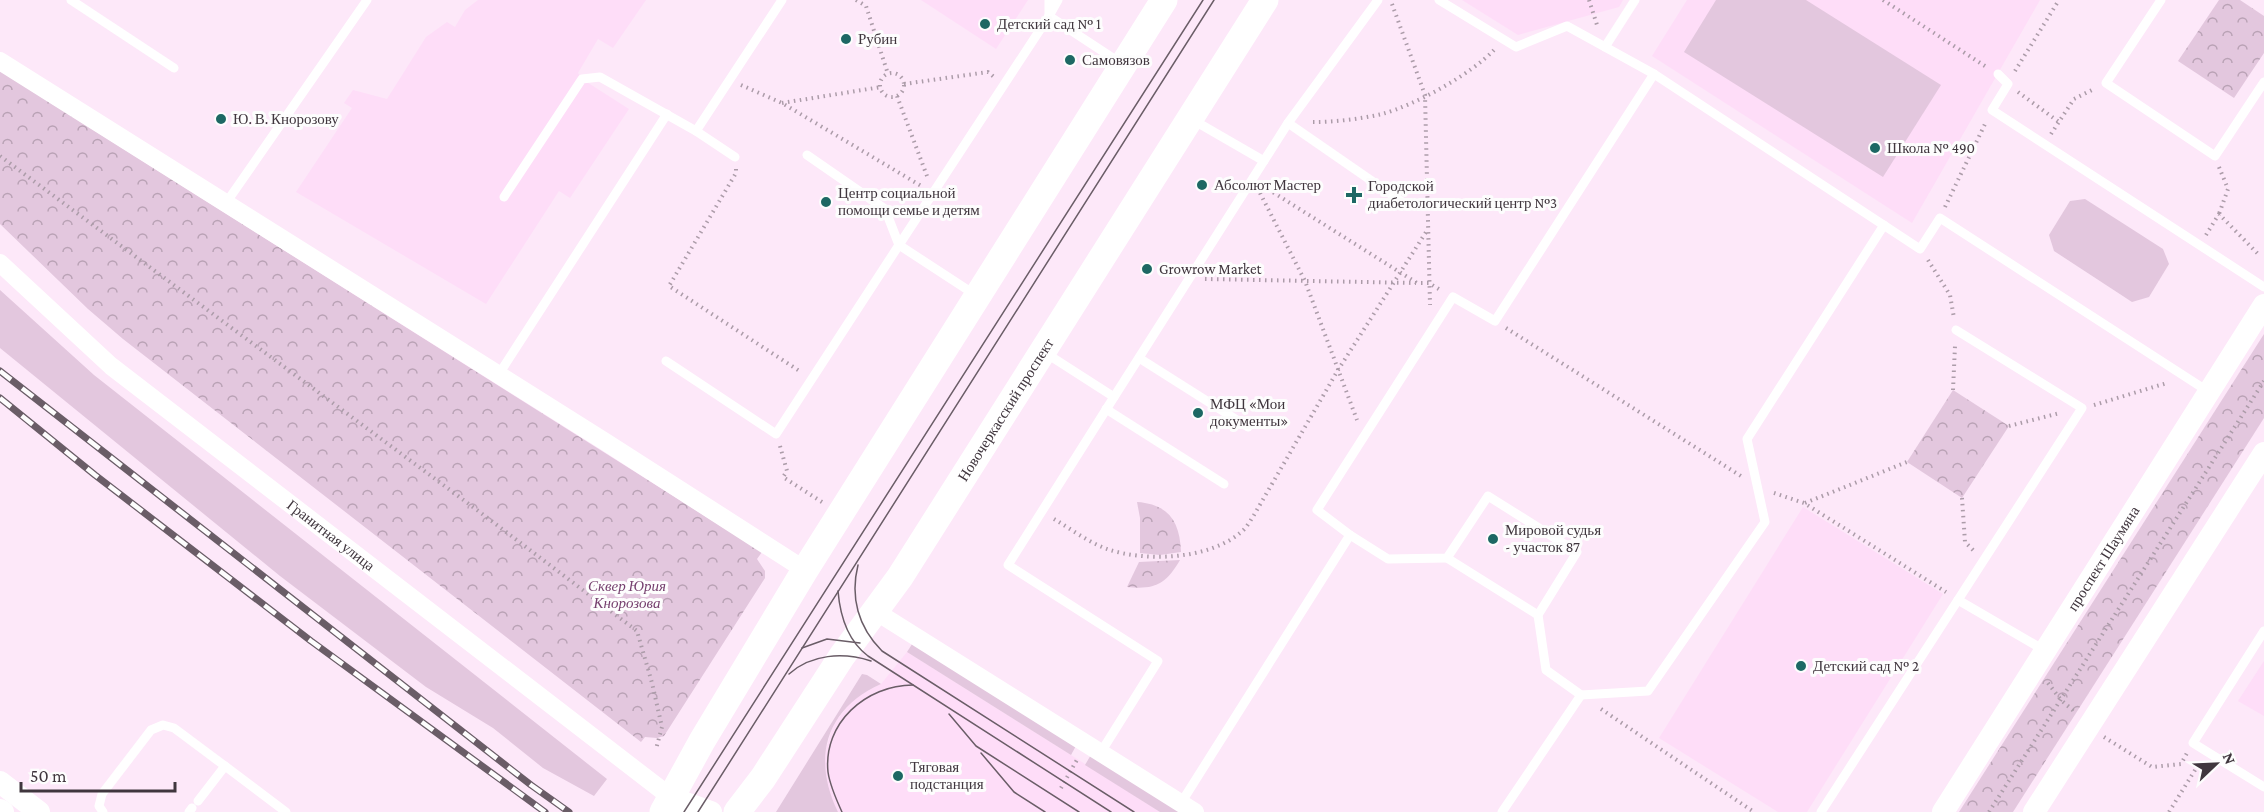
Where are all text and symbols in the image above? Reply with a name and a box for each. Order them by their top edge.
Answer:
place label: Детский сад № 1 [997,16,1101,32]
marker: Детский сад № 1 [978,17,992,31]
place label: Рубин [858,31,897,47]
marker: Рубин [839,32,853,46]
place label: Самовязов [1082,52,1150,68]
marker: Самовязов [1063,53,1077,67]
place label: Ю. В. Кнорозову [233,111,339,127]
marker: Ю. В. Кнорозову [214,112,228,126]
place label: Школа № 490 [1887,140,1975,156]
marker: Школа № 490 [1868,141,1882,155]
place label: Абсолют Мастер [1214,177,1321,193]
marker: Абсолют Мастер [1195,178,1209,192]
place label: Городской диабетологический центр №3 [1368,178,1557,211]
place label: Центр социальной помощи семье и детям [838,185,980,218]
marker: Городской диабетологический центр №3 [1345,186,1363,204]
marker: Центр социальной помощи семье и детям [819,195,833,209]
place label: Growrow Market [1159,261,1263,277]
marker: Growrow Market [1140,262,1154,276]
street label: Новочеркасский проспект [955,335,1057,484]
place label: МФЦ «Мои документы» [1210,396,1288,429]
marker: МФЦ «Мои документы» [1191,406,1205,420]
street label: Гранитная улица [284,497,378,574]
street label: проспект Шаумяна [2064,503,2143,614]
place label: Мировой судья - участок 87 [1505,522,1601,555]
marker: Мировой судья - участок 87 [1486,532,1500,546]
park label: Сквер Юрия Кнорозова [588,578,666,611]
place label: Детский сад № 2 [1813,658,1919,674]
marker: Детский сад № 2 [1794,659,1808,673]
north arrow [2186,734,2246,794]
text: N [2219,750,2239,767]
scale bar [21,755,176,793]
place label: Тяговая подстанция [910,759,984,792]
text: 50 m [30,766,67,786]
marker: Тяговая подстанция [891,769,905,783]

